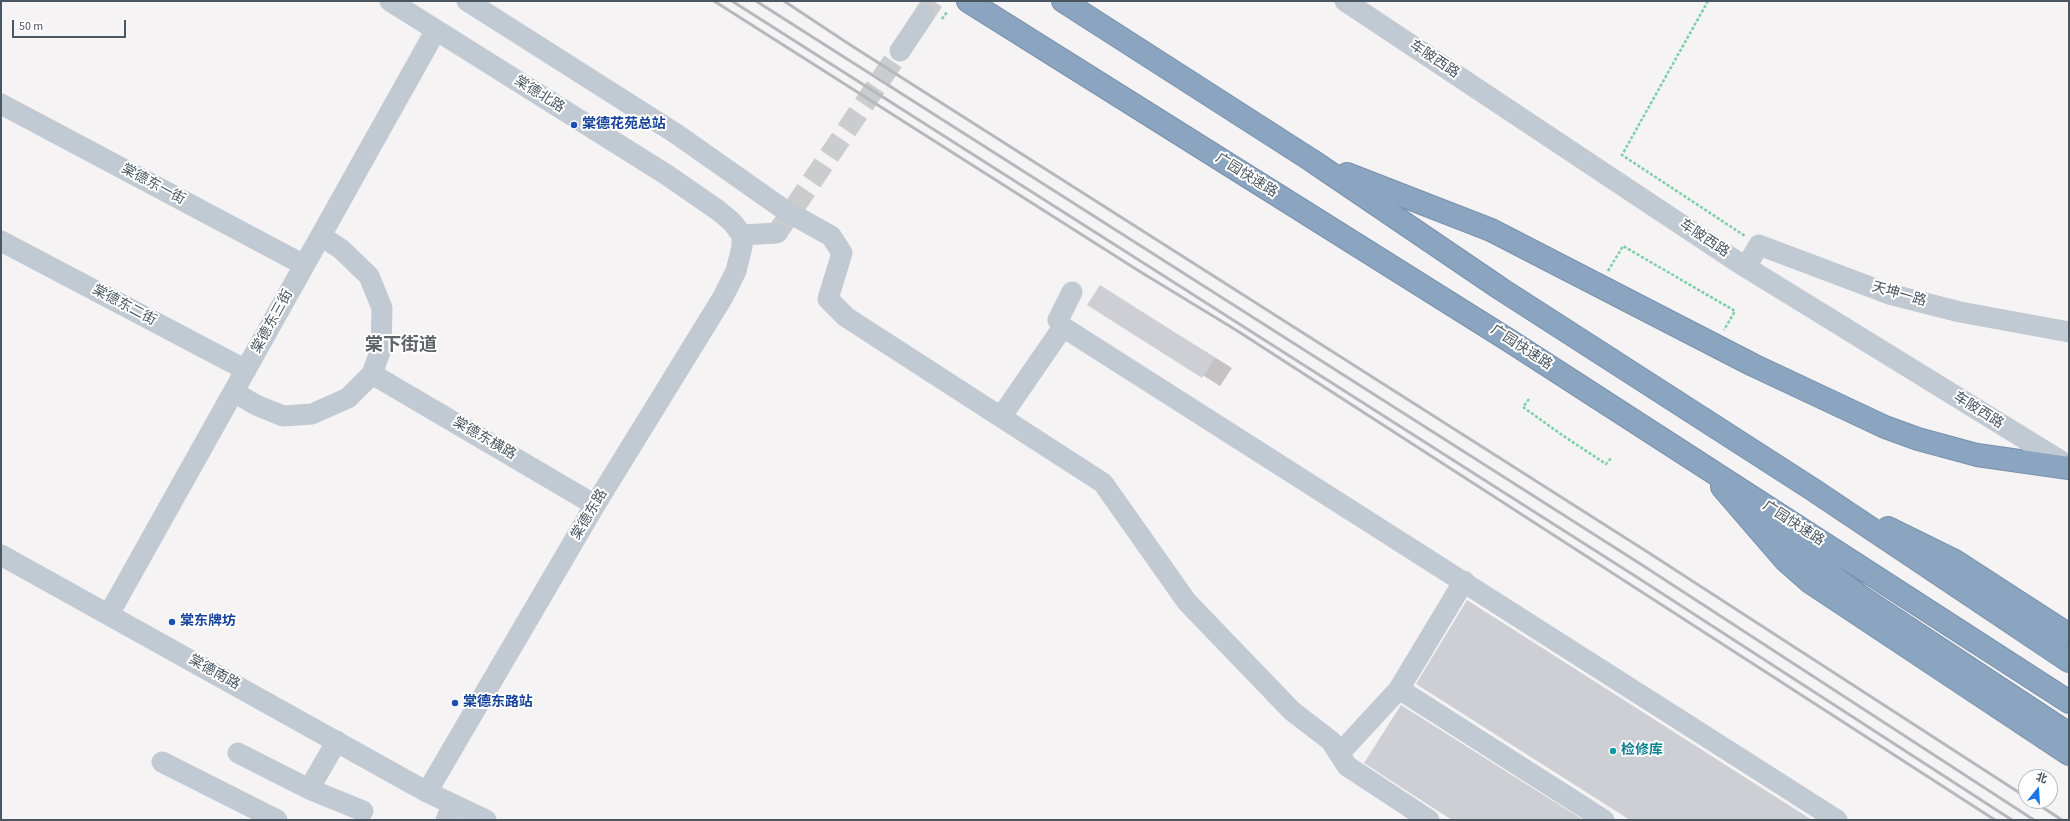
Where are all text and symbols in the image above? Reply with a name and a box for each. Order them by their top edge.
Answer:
scale bar [14,12,128,38]
text: 50 m [19,18,43,35]
street label: 车陂西路 [1406,37,1462,83]
street label: 棠德北路 [511,73,567,117]
place label: 棠德花苑总站 [582,117,666,133]
marker: 棠德花苑总站 [569,120,579,130]
street label: 广园快速路 [1212,150,1280,202]
street label: 棠德东一街 [118,161,188,209]
street label: 车陂西路 [1676,216,1732,262]
street label: 天坤一路 [1870,279,1928,311]
street label: 棠德东二街 [89,282,159,330]
street label: 棠德东三街 [249,287,297,357]
street label: 广园快速路 [1487,322,1555,374]
district label: 棠下街道 [365,335,437,357]
street label: 车陂西路 [1950,389,2006,433]
street label: 棠德东横路 [449,414,519,464]
street label: 棠德东路 [568,487,612,543]
street label: 广园快速路 [1759,498,1827,550]
place label: 棠东牌坊 [180,614,236,630]
marker: 棠东牌坊 [167,617,177,627]
street label: 棠德南路 [185,652,243,694]
place label: 棠德东路站 [463,695,533,711]
marker: 棠德东路站 [450,698,460,708]
place label: 检修库 [1621,743,1663,759]
marker: 检修库 [1608,746,1618,756]
north arrow [2018,769,2058,809]
text: 北 [2034,769,2049,787]

